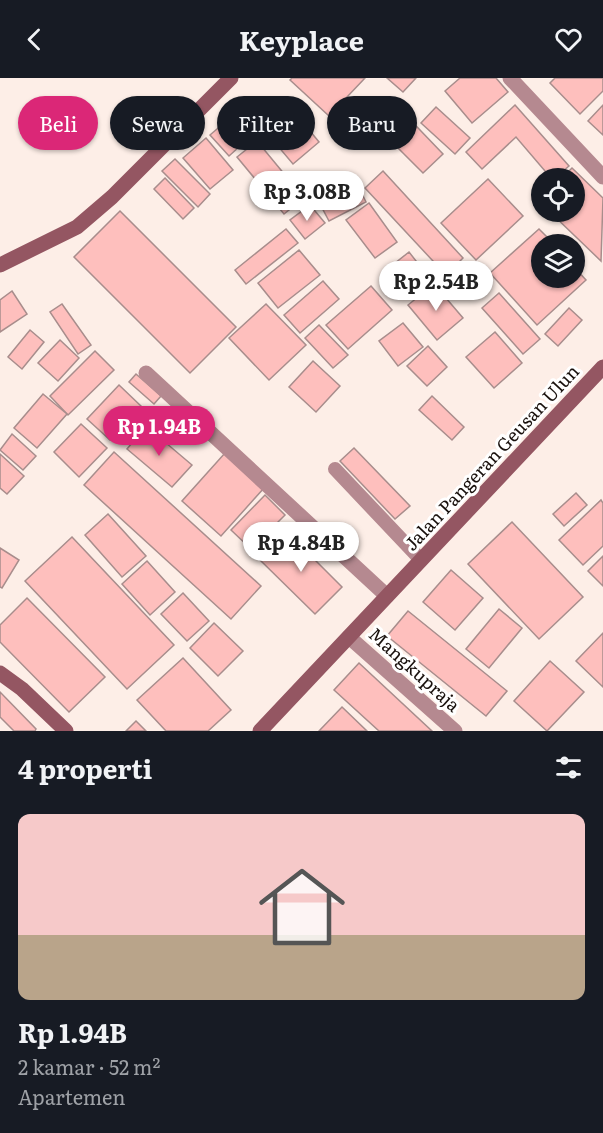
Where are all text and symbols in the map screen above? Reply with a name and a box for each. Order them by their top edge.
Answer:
text: Keyplace [239,19,364,59]
icon: back [18,23,51,56]
icon: heart [552,23,585,56]
chip: Beli [18,96,98,150]
chip: Sewa [110,96,205,150]
chip: Filter [217,96,315,150]
chip: Baru [327,96,417,150]
map controls [531,168,585,288]
button: locate [531,168,585,222]
pin: Rp 3.08B [245,171,369,222]
text: Rp 3.08B [263,175,351,205]
button: layers [531,234,585,288]
pin: Rp 2.54B [374,261,498,312]
text: Rp 2.54B [393,265,479,295]
street label: Jalan Pangeran Geusan Ulun [397,358,585,556]
pin: Rp 1.94B [97,406,221,457]
text: Rp 1.94B [117,410,201,440]
pin: Rp 4.84B [239,522,363,573]
text: Rp 4.84B [257,526,345,556]
street label: Mangkupraja [363,620,467,718]
text: 4 properti [18,748,152,787]
icon: filters [552,751,585,784]
icon: home [248,853,356,961]
text: Rp 1.94B [18,1012,127,1051]
text: 2 kamar · 52 m² [18,1051,160,1081]
text: Apartemen [18,1081,126,1111]

